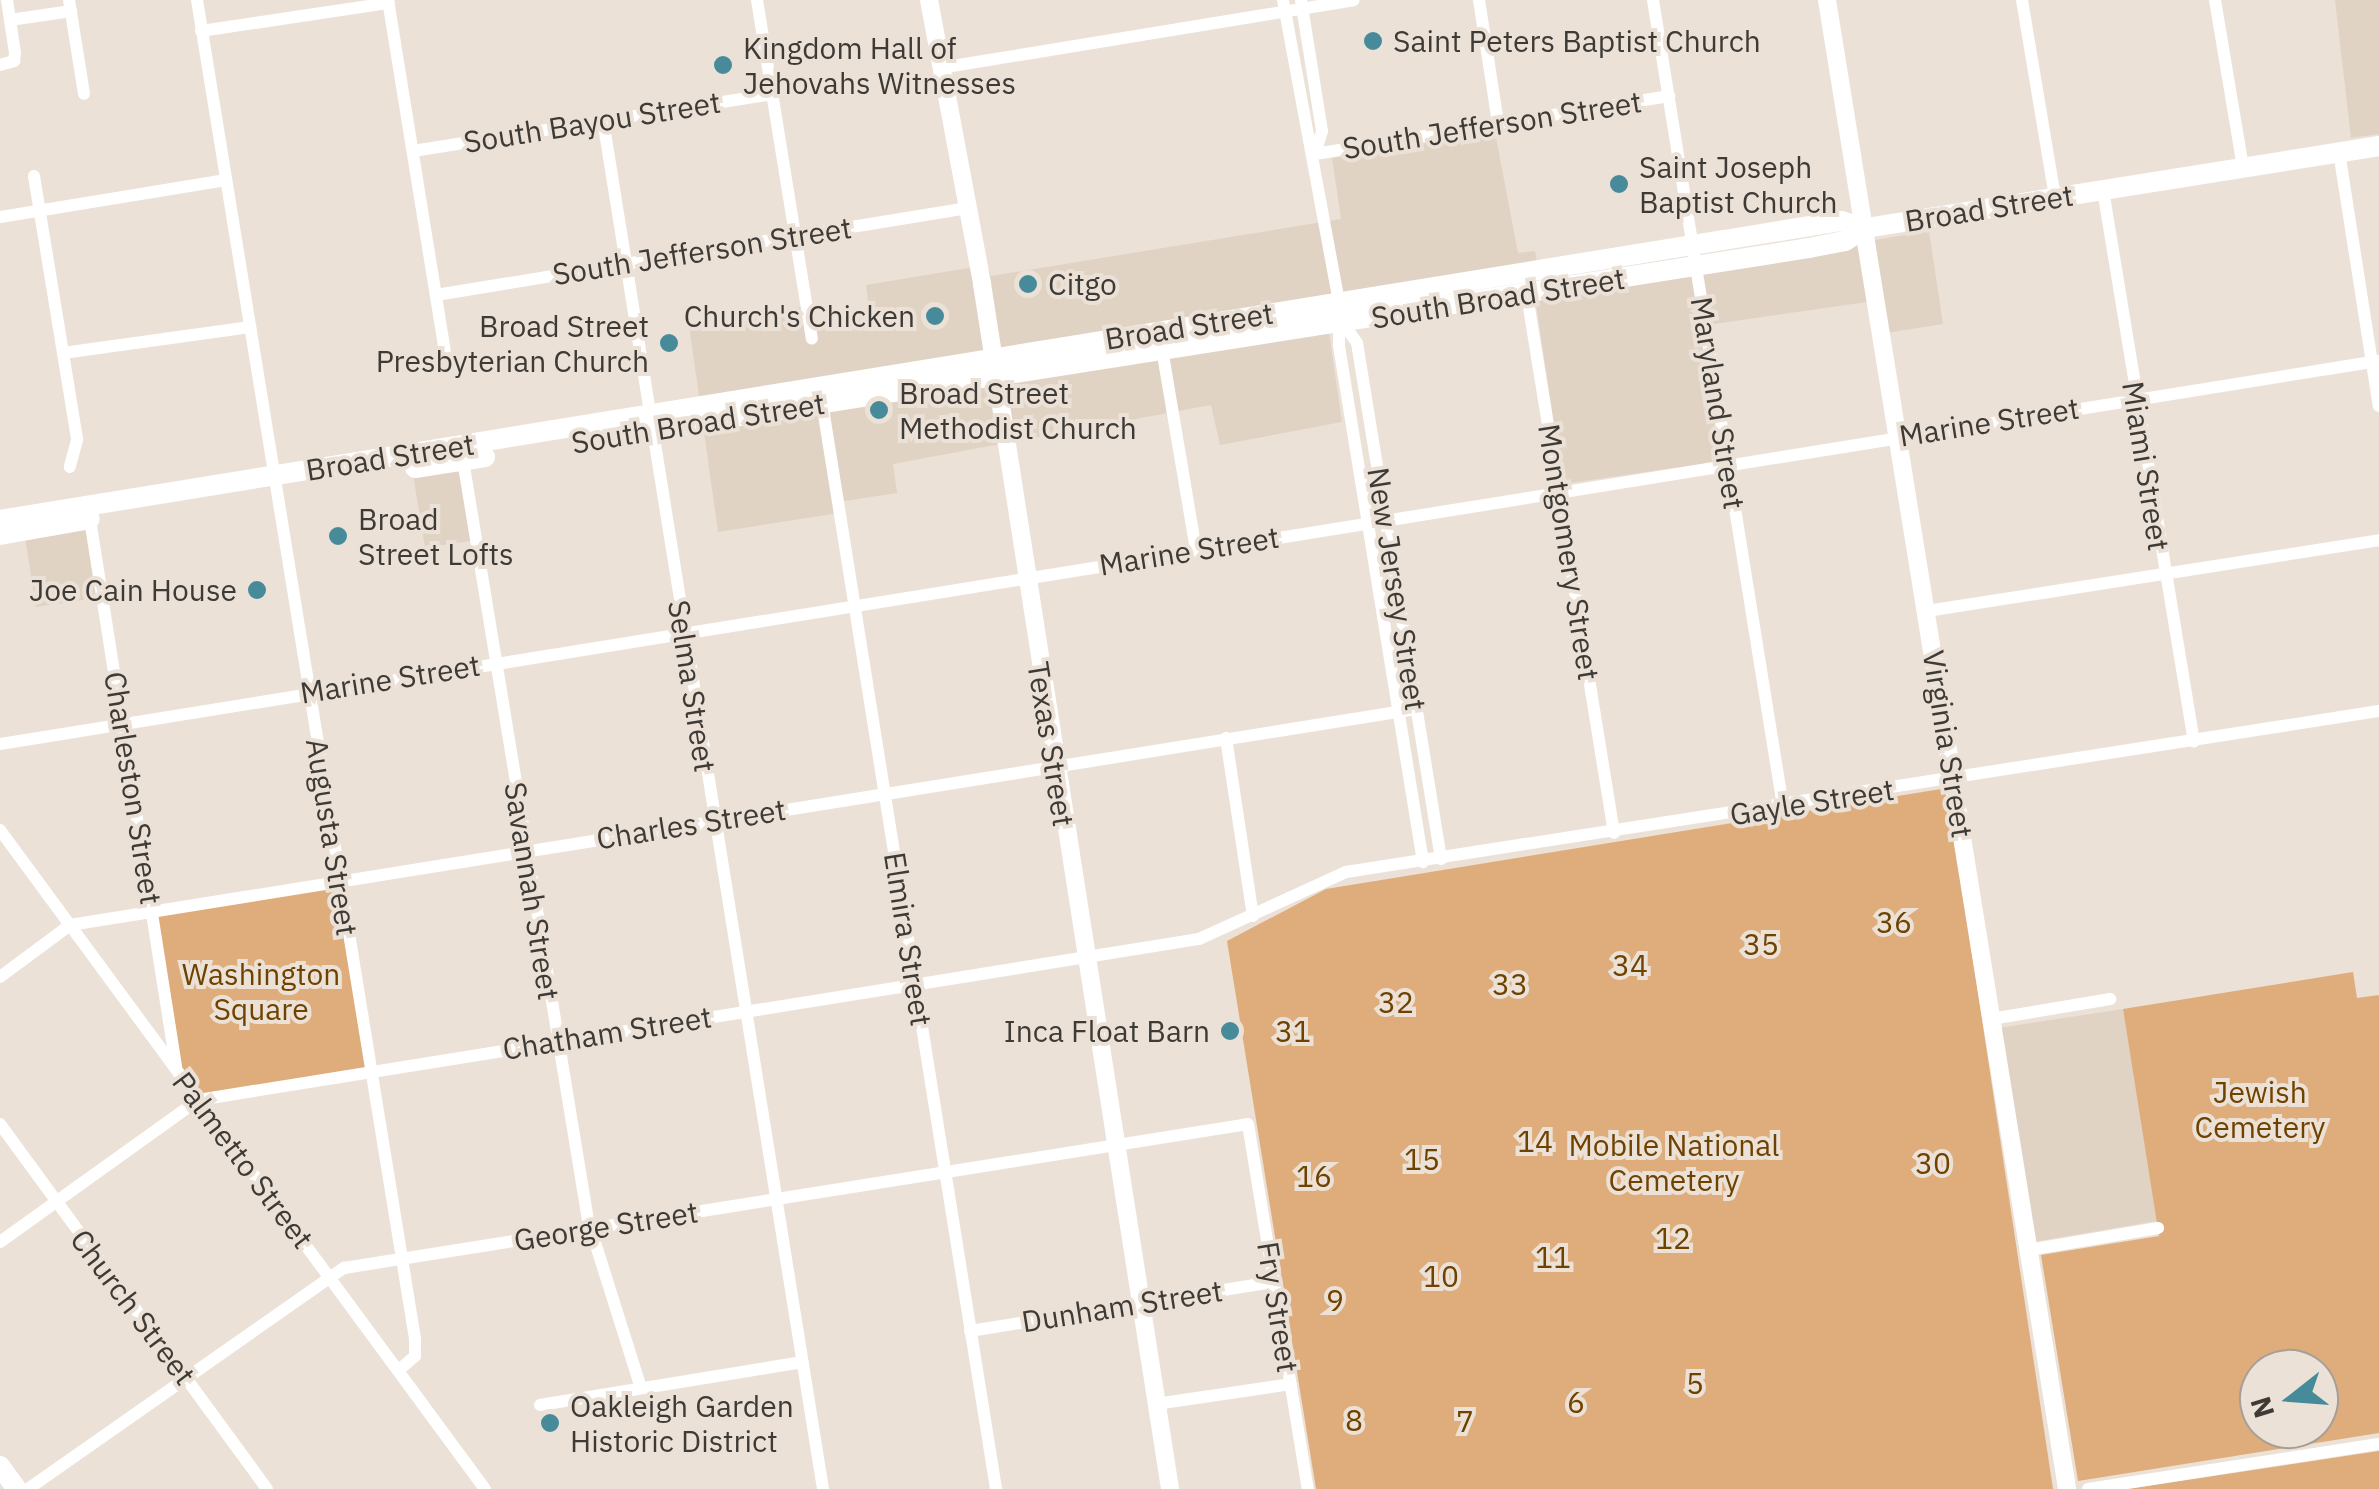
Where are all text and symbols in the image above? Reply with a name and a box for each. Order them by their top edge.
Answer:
place label: Saint Peters Baptist Church [1393,23,1761,59]
place label: Kingdom Hall of Jehovahs Witnesses [743,30,1016,100]
marker: Saint Peters Baptist Church [1362,30,1384,52]
marker: Kingdom Hall of Jehovahs Witnesses [712,54,734,76]
street label: South Bayou Street [461,84,723,160]
street label: South Jefferson Street [1340,84,1644,166]
place label: Saint Joseph Baptist Church [1639,149,1838,220]
marker: Saint Joseph Baptist Church [1608,173,1630,195]
street label: Broad Street [1902,177,2076,239]
street label: South Jefferson Street [550,210,854,292]
street label: South Broad Street [1369,260,1627,336]
place label: Citgo [1048,266,1117,302]
marker: Citgo [1017,273,1039,295]
street label: Maryland Street [1683,294,1753,512]
street label: Broad Street [1102,295,1276,357]
place label: Church's Chicken [684,298,915,334]
marker: Church's Chicken [924,305,946,327]
place label: Broad Street Presbyterian Church [376,308,649,378]
marker: Broad Street Presbyterian Church [658,332,680,354]
place label: Broad Street Methodist Church [899,375,1137,446]
street label: Miami Street [2115,379,2177,553]
street label: South Broad Street [569,385,827,461]
street label: Marine Street [1896,390,2082,454]
marker: Broad Street Methodist Church [868,399,890,421]
street label: Montgomery Street [1531,421,1607,683]
street label: Broad Street [303,426,477,488]
street label: New Jersey Street [1360,465,1434,713]
place label: Broad Street Lofts [358,501,514,572]
street label: Marine Street [1096,519,1282,583]
marker: Broad Street Lofts [327,525,349,547]
place label: Joe Cain House [29,572,237,608]
marker: Joe Cain House [246,579,268,601]
street label: Selma Street [661,597,723,775]
street label: Marine Street [297,647,483,711]
street label: Virginia Street [1915,648,1981,840]
street label: Texas Street [1020,659,1082,829]
street label: Charleston Street [97,669,169,907]
street label: Augusta Street [299,736,365,938]
street label: Gayle Street [1727,771,1897,833]
street label: Savannah Street [497,779,567,1003]
street label: Charles Street [594,791,788,857]
street label: Elmira Street [876,849,940,1029]
park label: 36 [1876,904,1912,940]
park label: 35 [1743,926,1779,962]
park label: 34 [1612,947,1648,983]
park label: Washington Square [182,956,340,1026]
park label: 33 [1492,966,1528,1002]
park label: 32 [1378,984,1414,1020]
street label: Chatham Street [500,999,714,1067]
place label: Inca Float Barn [1004,1013,1210,1049]
park label: 31 [1275,1013,1311,1049]
marker: Inca Float Barn [1219,1020,1241,1042]
street label: Palmetto Street [165,1065,321,1255]
park label: Jewish Cemetery [2195,1074,2325,1144]
park label: 14 [1517,1123,1553,1159]
park label: Mobile National Cemetery [1568,1127,1780,1198]
park label: 15 [1404,1141,1440,1177]
park label: 30 [1915,1145,1951,1181]
park label: 16 [1296,1158,1332,1194]
street label: George Street [511,1194,701,1258]
park label: 12 [1655,1220,1691,1256]
street label: Church Street [63,1222,203,1392]
street label: Fry Street [1250,1239,1306,1375]
park label: 11 [1535,1239,1571,1275]
park label: 10 [1423,1258,1459,1294]
street label: Dunham Street [1019,1272,1225,1340]
park label: 9 [1326,1282,1344,1318]
north arrow [2239,1349,2339,1449]
park label: 5 [1686,1365,1704,1401]
park label: 6 [1567,1384,1585,1420]
place label: Oakleigh Garden Historic District [570,1388,794,1458]
text: N [2241,1392,2282,1422]
park label: 8 [1345,1402,1363,1438]
park label: 7 [1456,1403,1474,1439]
marker: Oakleigh Garden Historic District [539,1412,561,1434]

